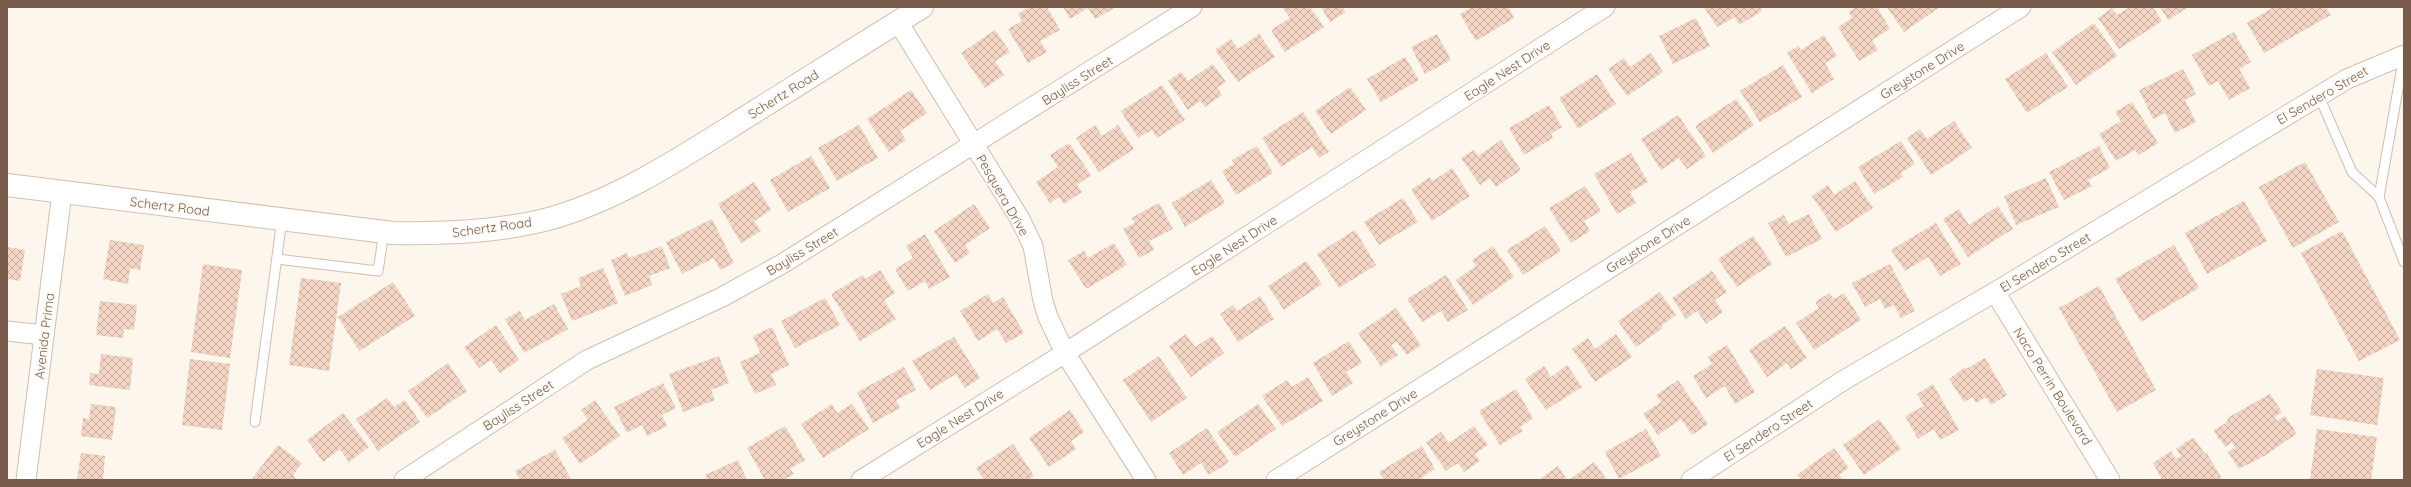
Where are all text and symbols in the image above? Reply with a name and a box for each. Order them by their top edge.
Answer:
street label: Eagle Nest Drive [1461,36,1553,104]
street label: Greystone Drive [1877,38,1967,102]
street label: Bayliss Street [1039,52,1115,108]
street label: El Sendero Street [2273,62,2371,128]
street label: Schertz Road [745,66,821,122]
street label: Pesquera Drive [973,151,1033,239]
street label: Schertz Road [129,193,211,219]
street label: Eagle Nest Drive [1188,211,1280,279]
street label: Greystone Drive [1603,212,1693,276]
street label: Schertz Road [451,213,533,241]
street label: Bayliss Street [763,223,841,279]
street label: El Sendero Street [1997,229,2093,295]
street label: Avenida Prima [31,292,57,380]
street label: Naco Perrin Boulevard [2010,324,2096,448]
street label: Bayliss Street [480,376,556,434]
street label: Eagle Nest Drive [914,385,1006,451]
street label: Greystone Drive [1330,385,1420,449]
street label: El Sendero Street [1720,395,1816,465]

